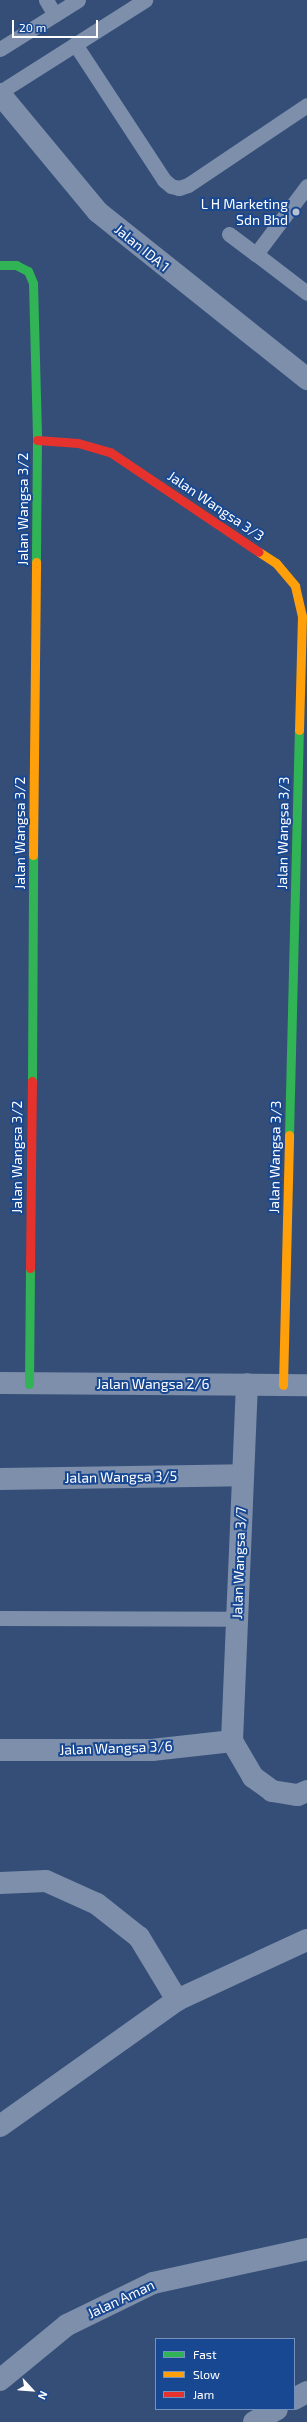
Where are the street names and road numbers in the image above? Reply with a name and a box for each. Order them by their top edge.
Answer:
street label: Jalan IDA 1 [111,221,173,275]
street label: Jalan Wangsa 3/2 [15,452,31,566]
street label: Jalan Wangsa 3/3 [164,467,268,545]
street label: Jalan Wangsa 3/2 [12,776,28,890]
street label: Jalan Wangsa 3/3 [274,776,292,890]
street label: Jalan Wangsa 3/2 [9,1100,25,1214]
street label: Jalan Wangsa 3/3 [266,1100,284,1214]
street label: Jalan Wangsa 2/6 [96,1376,210,1392]
street label: Jalan Wangsa 3/5 [64,1468,178,1486]
street label: Jalan Wangsa 3/7 [229,1507,249,1619]
street label: Jalan Wangsa 3/6 [59,1738,173,1758]
street label: Jalan Aman [85,2276,157,2322]

